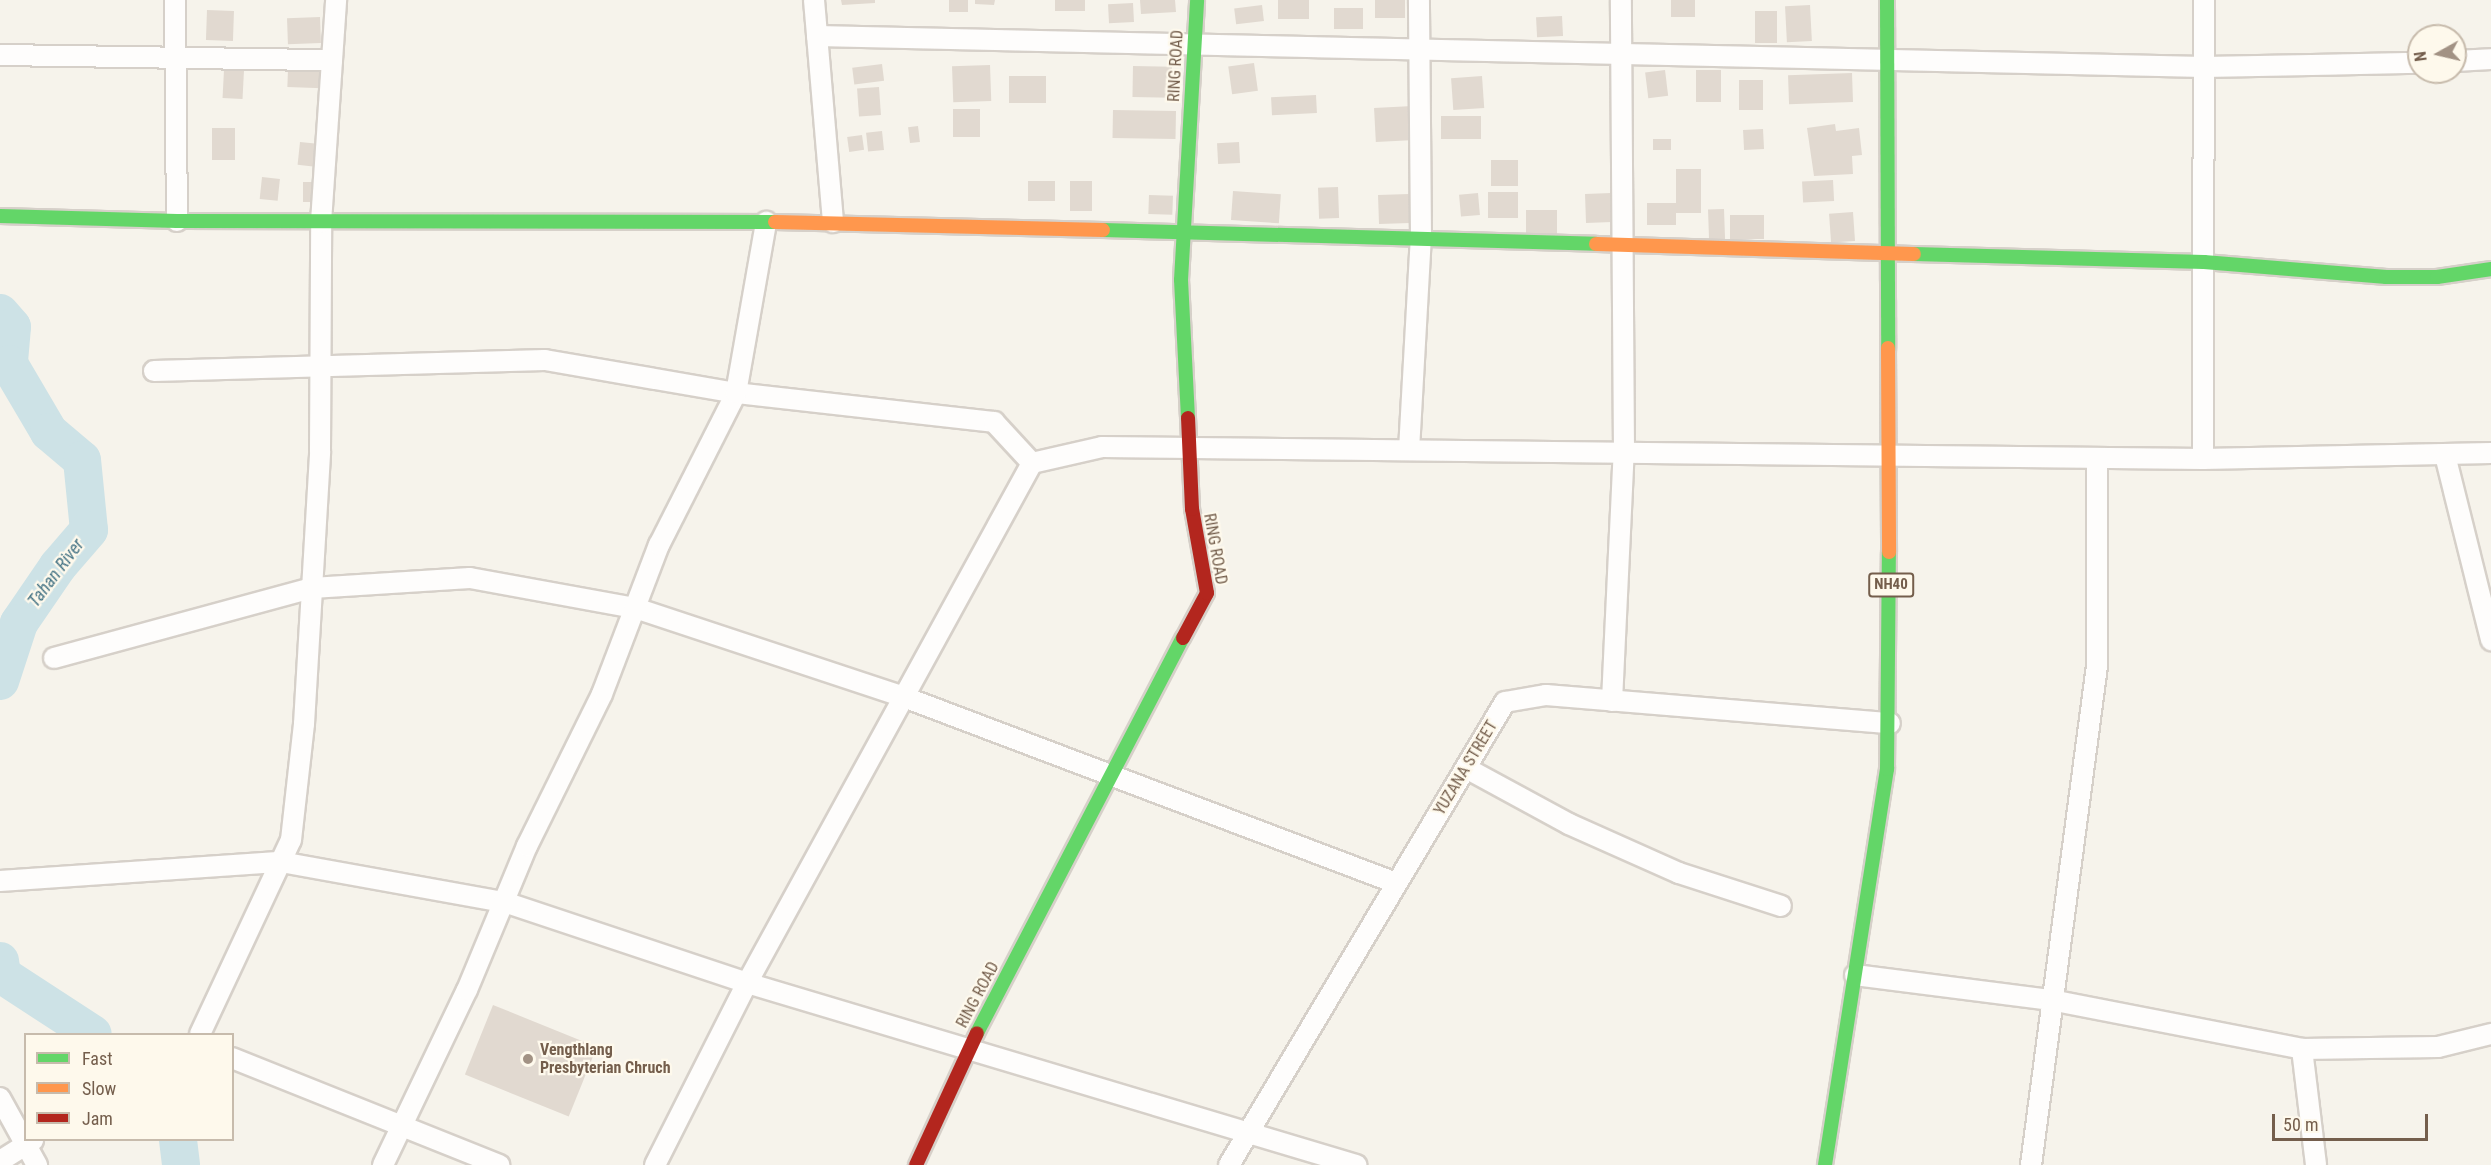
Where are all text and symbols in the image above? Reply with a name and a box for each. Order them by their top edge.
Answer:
north arrow [2407,24,2467,84]
street label: RING ROAD [1165,30,1187,102]
text: N [2411,50,2431,62]
street label: RING ROAD [1199,512,1231,586]
water label: Tahan River [23,535,89,611]
road number: NH40 [1867,573,1915,597]
street label: YUZANA STREET [1430,717,1502,819]
street label: RING ROAD [953,959,1003,1031]
legend [24,1033,234,1141]
place label: Vengthlang Presbyterian Chruch [540,1040,671,1078]
text: Fast [82,1048,113,1069]
marker: Vengthlang Presbyterian Chruch [521,1052,535,1066]
text: Slow [82,1078,116,1099]
scale bar [2275,1102,2431,1140]
text: Jam [82,1108,113,1129]
text: 50 m [2283,1114,2318,1135]

